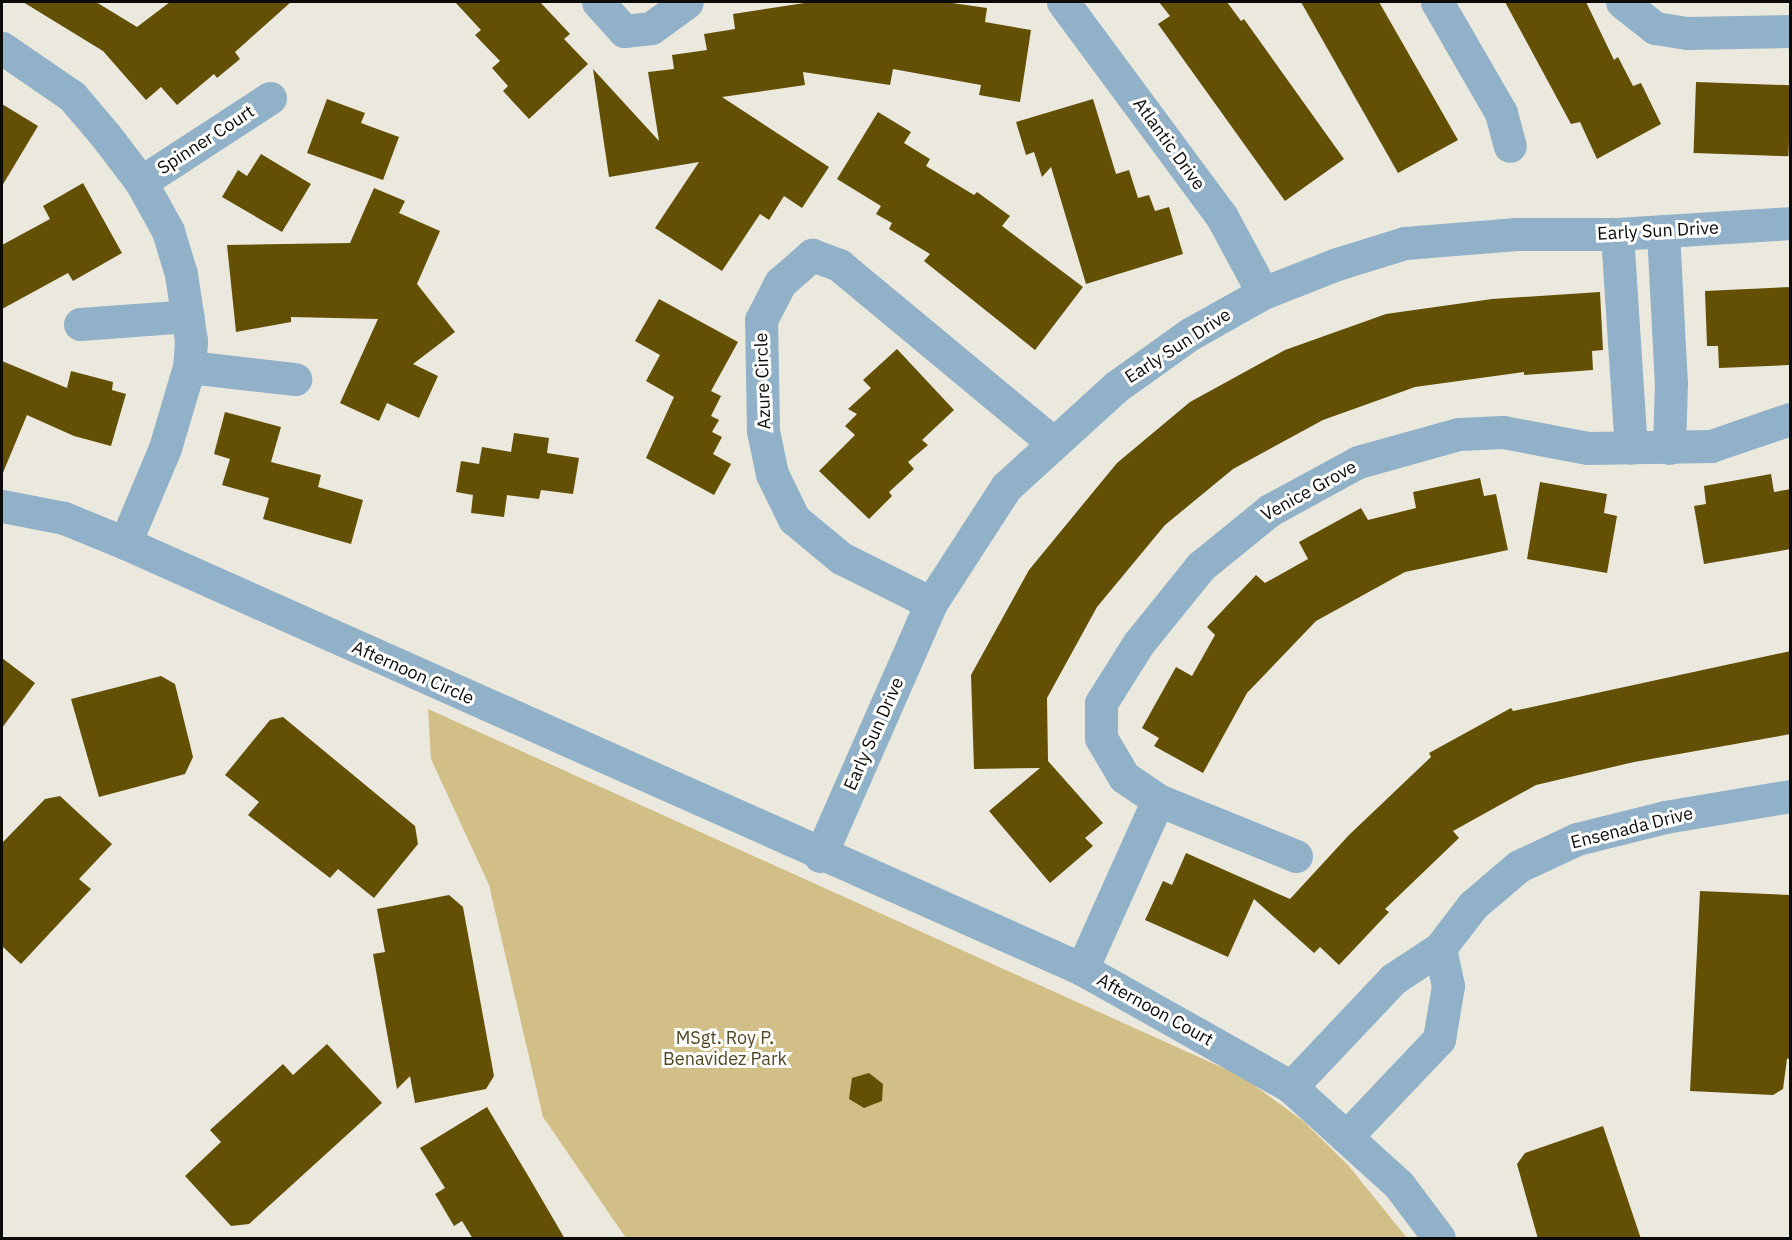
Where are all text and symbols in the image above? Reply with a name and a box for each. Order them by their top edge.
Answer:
street label: Atlantic Drive [1128,94,1210,194]
street label: Spinner Court [154,101,258,179]
street label: Early Sun Drive [1597,217,1719,245]
street label: Early Sun Drive [1121,304,1235,388]
street label: Azure Circle [751,332,775,430]
street label: Venice Grove [1258,456,1360,526]
street label: Afternoon Circle [349,636,477,710]
street label: Early Sun Drive [839,674,909,794]
street label: Ensenada Drive [1569,802,1695,854]
street label: Afternoon Court [1093,969,1217,1051]
park label: MSgt. Roy P. Benavidez Park [663,1028,787,1070]

